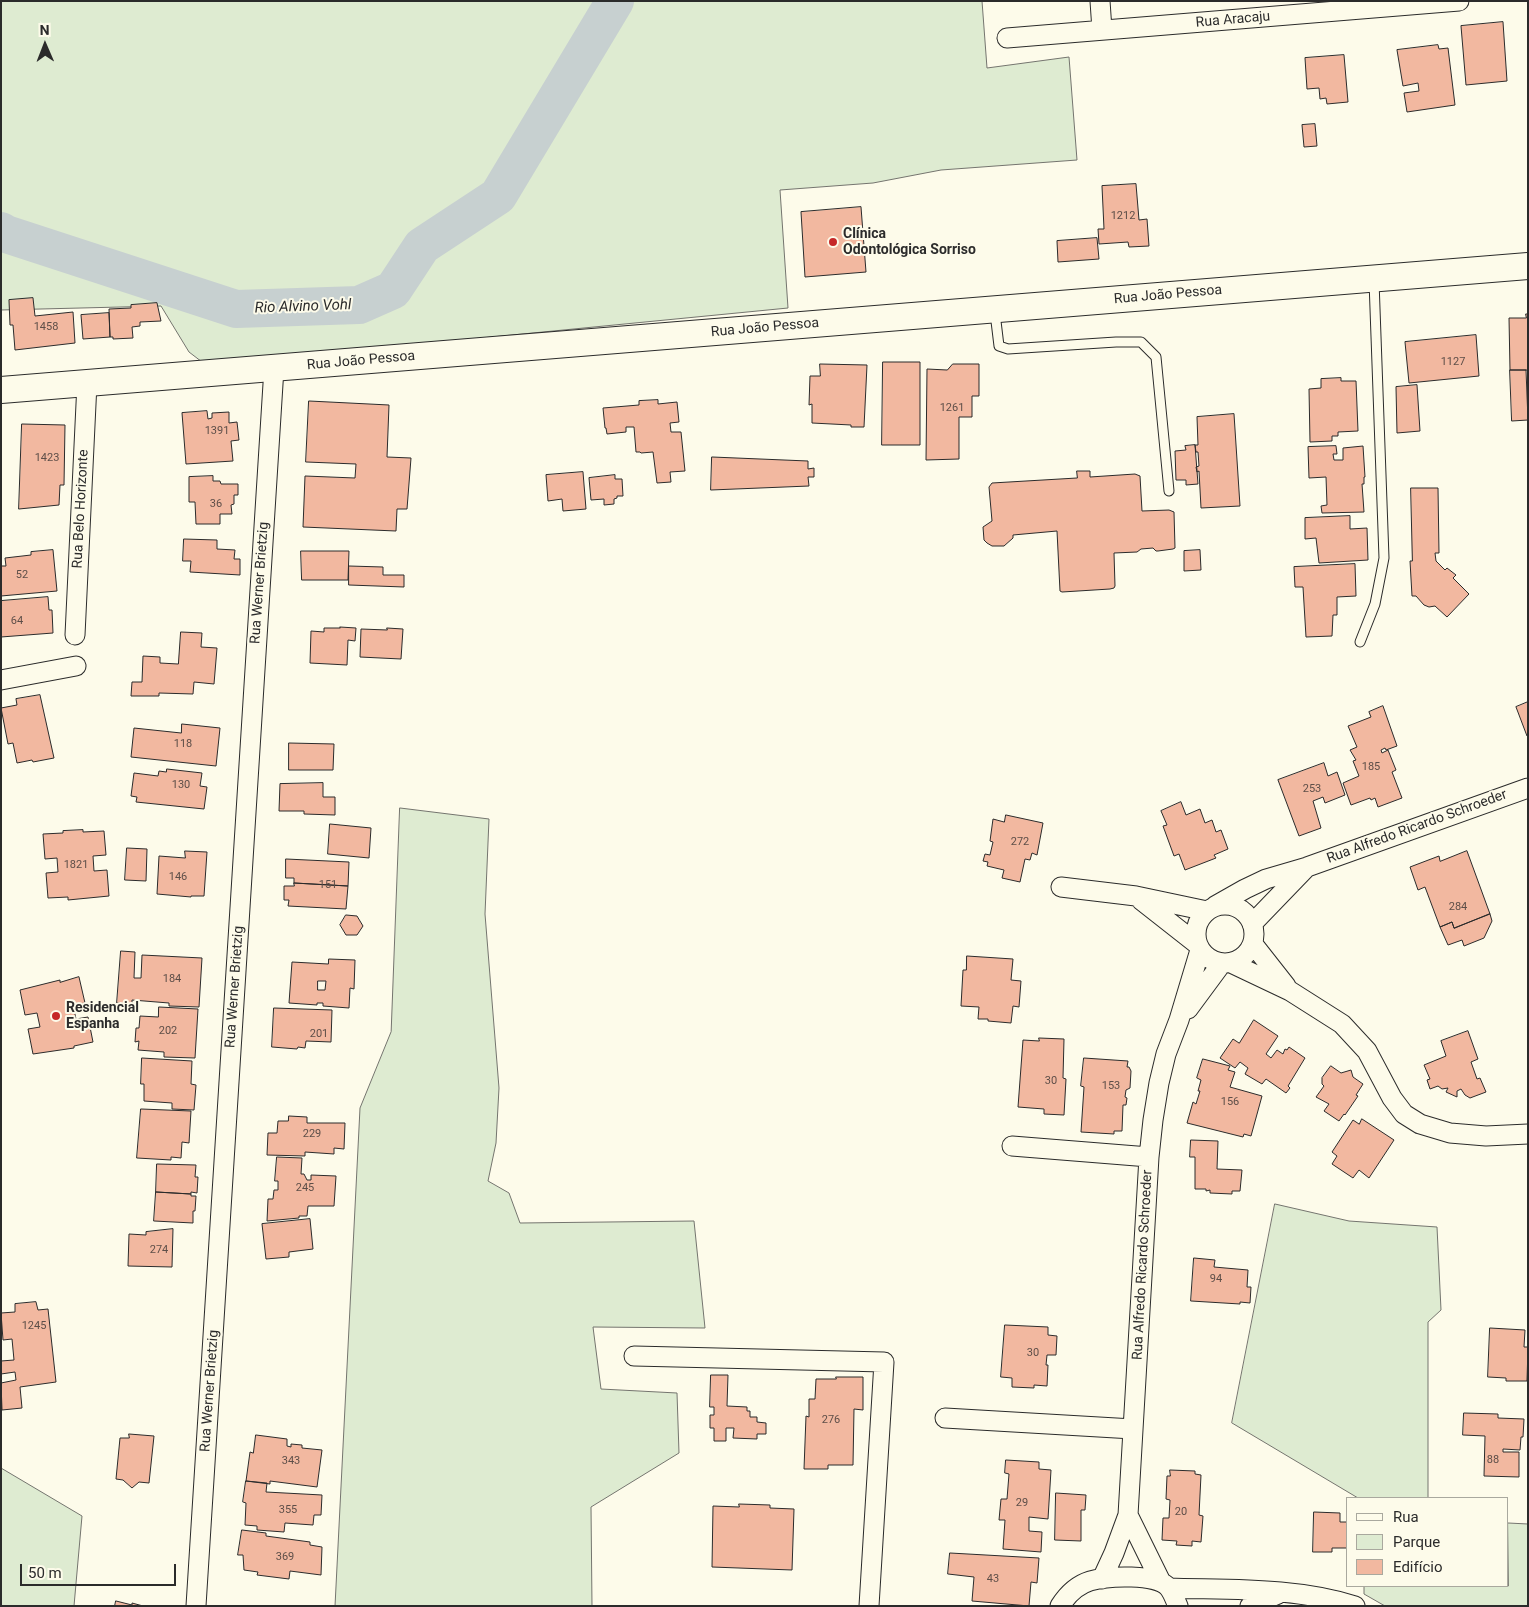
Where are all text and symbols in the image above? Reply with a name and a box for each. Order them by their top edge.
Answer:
street label: Rua Aracaju [1195,8,1271,32]
north arrow [20,20,70,70]
text: N [40,22,50,38]
house number: 1212 [1111,209,1135,223]
place label: Clínica Odontológica Sorriso [843,226,976,258]
marker: Clínica Odontológica Sorriso [827,236,839,248]
street label: Rua João Pessoa [1113,282,1223,308]
water label: Rio Alvino Vohl [254,296,352,318]
street label: Rua João Pessoa [710,315,820,341]
house number: 1458 [34,320,58,334]
street label: Rua João Pessoa [306,348,416,374]
house number: 1127 [1441,355,1465,369]
house number: 1261 [940,401,964,415]
house number: 1391 [205,424,229,438]
street label: Rua Belo Horizonte [69,449,93,569]
house number: 1423 [35,451,59,465]
house number: 36 [210,497,222,511]
street label: Rua Werner Brietzig [247,521,273,645]
house number: 52 [16,568,28,582]
house number: 64 [11,614,23,628]
house number: 118 [174,737,192,751]
house number: 185 [1362,760,1380,774]
house number: 130 [172,778,190,792]
house number: 253 [1303,782,1321,796]
street label: Rua Alfredo Ricardo Schroeder [1325,787,1509,867]
house number: 272 [1011,835,1029,849]
house number: 1821 [64,858,88,872]
house number: 146 [169,870,187,884]
house number: 151 [319,878,337,892]
house number: 284 [1449,900,1467,914]
street label: Rua Werner Brietzig [222,925,248,1049]
house number: 184 [163,972,181,986]
place label: Residencial Espanha [66,1000,139,1032]
marker: Residencial Espanha [50,1010,62,1022]
house number: 202 [159,1024,177,1038]
house number: 201 [310,1027,328,1041]
house number: 30 [1045,1074,1057,1088]
house number: 153 [1102,1079,1120,1093]
house number: 156 [1221,1095,1239,1109]
house number: 229 [303,1127,321,1141]
street label: Rua Alfredo Ricardo Schroeder [1130,1169,1156,1361]
house number: 245 [296,1181,314,1195]
house number: 274 [150,1243,168,1257]
house number: 94 [1210,1272,1222,1286]
house number: 1245 [22,1319,46,1333]
street label: Rua Werner Brietzig [197,1329,223,1453]
house number: 30 [1027,1346,1039,1360]
house number: 276 [822,1413,840,1427]
house number: 88 [1487,1453,1499,1467]
house number: 343 [282,1454,300,1468]
house number: 29 [1016,1496,1028,1510]
legend [1346,1497,1509,1587]
house number: 355 [279,1503,297,1517]
house number: 20 [1175,1505,1187,1519]
text: Rua [1393,1508,1419,1526]
text: Parque [1393,1533,1440,1551]
house number: 369 [276,1550,294,1564]
scale bar [22,1554,179,1586]
text: Edifício [1393,1558,1442,1576]
text: 50 m [28,1564,62,1582]
house number: 43 [987,1572,999,1586]

